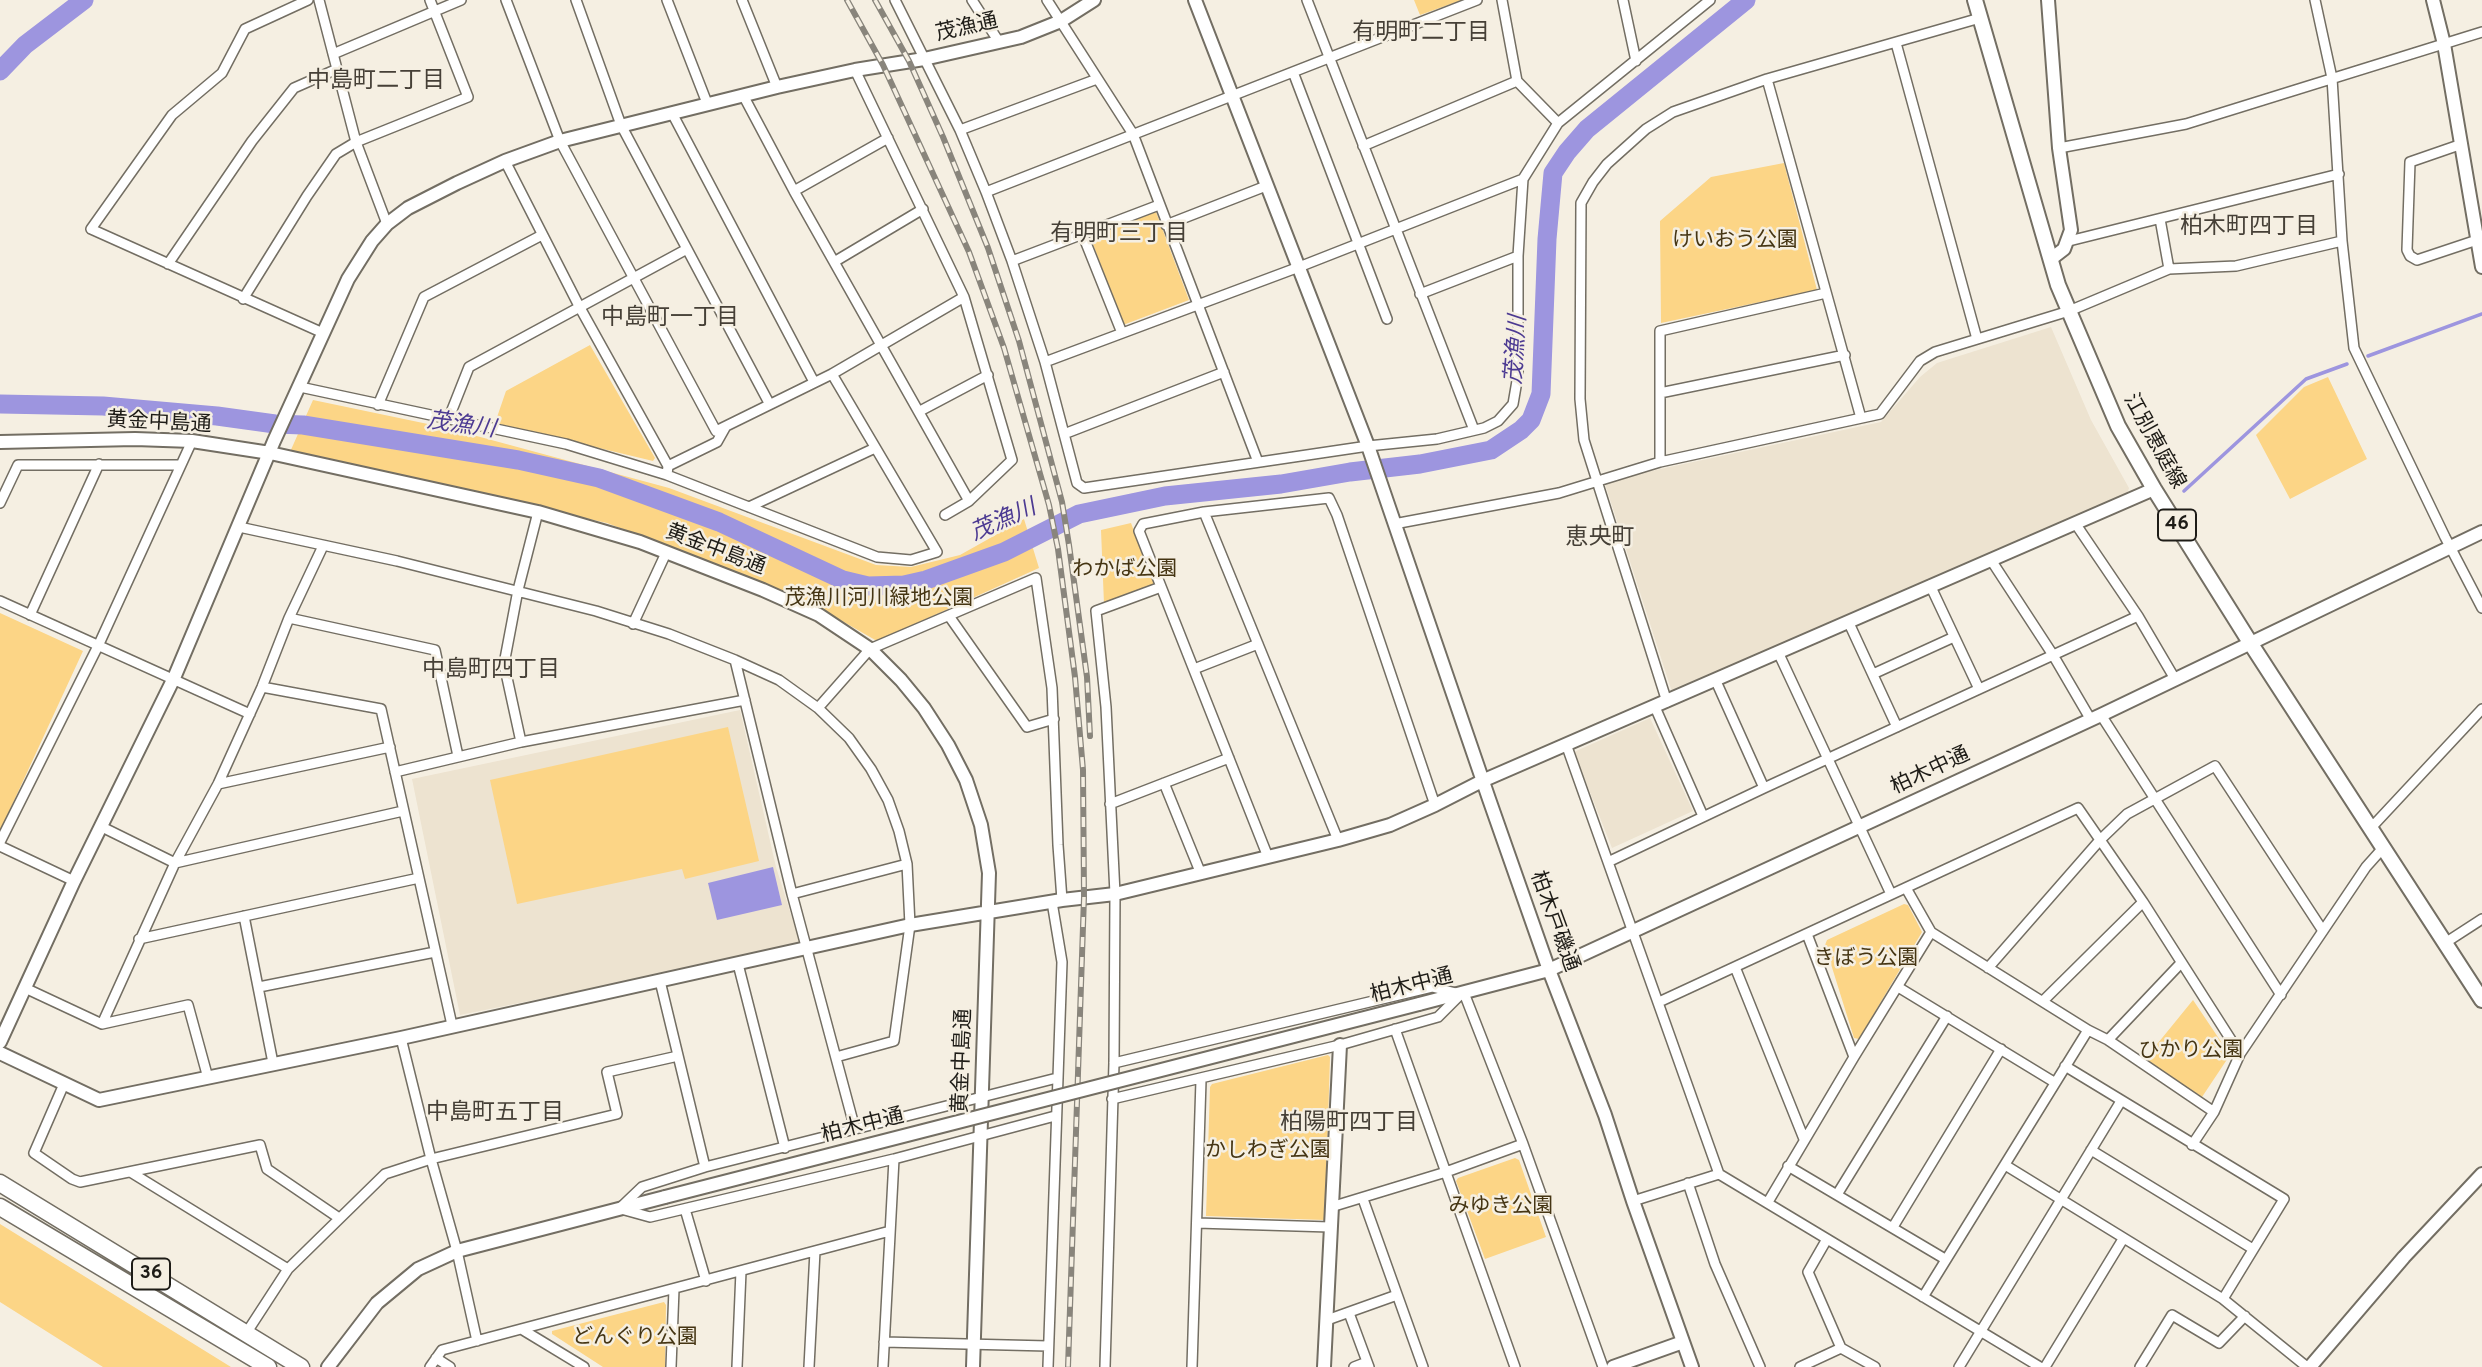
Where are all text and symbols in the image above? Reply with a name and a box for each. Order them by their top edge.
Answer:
street label: 茂漁通 [933,10,1001,48]
district label: 有明町二丁目 [1352,20,1490,48]
district label: 中島町二丁目 [307,68,445,96]
district label: 柏木町四丁目 [2180,214,2318,242]
district label: 有明町三丁目 [1050,221,1188,249]
park label: けいおう公園 [1672,229,1798,255]
district label: 中島町一丁目 [601,305,739,333]
water label: 茂漁川 [1502,315,1534,385]
street label: 江別恵庭線 [2117,390,2189,494]
street label: 黄金中島通 [106,409,212,439]
water label: 茂漁川 [425,409,497,445]
water label: 茂漁川 [967,495,1041,549]
road number: 46 [2158,510,2196,540]
street label: 黄金中島通 [661,520,769,582]
district label: 恵央町 [1566,525,1634,553]
park label: わかば公園 [1073,558,1177,584]
park label: 茂漁川河川緑地公園 [785,587,973,613]
district label: 中島町四丁目 [422,657,560,685]
street label: 柏木中通 [1888,743,1974,801]
street label: 柏木戸磯通 [1523,868,1583,976]
park label: きぼう公園 [1814,947,1918,973]
street label: 柏木中通 [1368,965,1456,1009]
street label: 黄金中島通 [950,1008,978,1114]
park label: ひかり公園 [2139,1039,2243,1065]
district label: 中島町五丁目 [426,1100,564,1128]
street label: 柏木中通 [819,1105,907,1149]
district label: 柏陽町四丁目 [1280,1110,1418,1138]
park label: かしわぎ公園 [1205,1139,1331,1165]
park label: みゆき公園 [1449,1195,1553,1221]
road number: 36 [132,1258,170,1290]
park label: どんぐり公園 [572,1326,698,1352]

